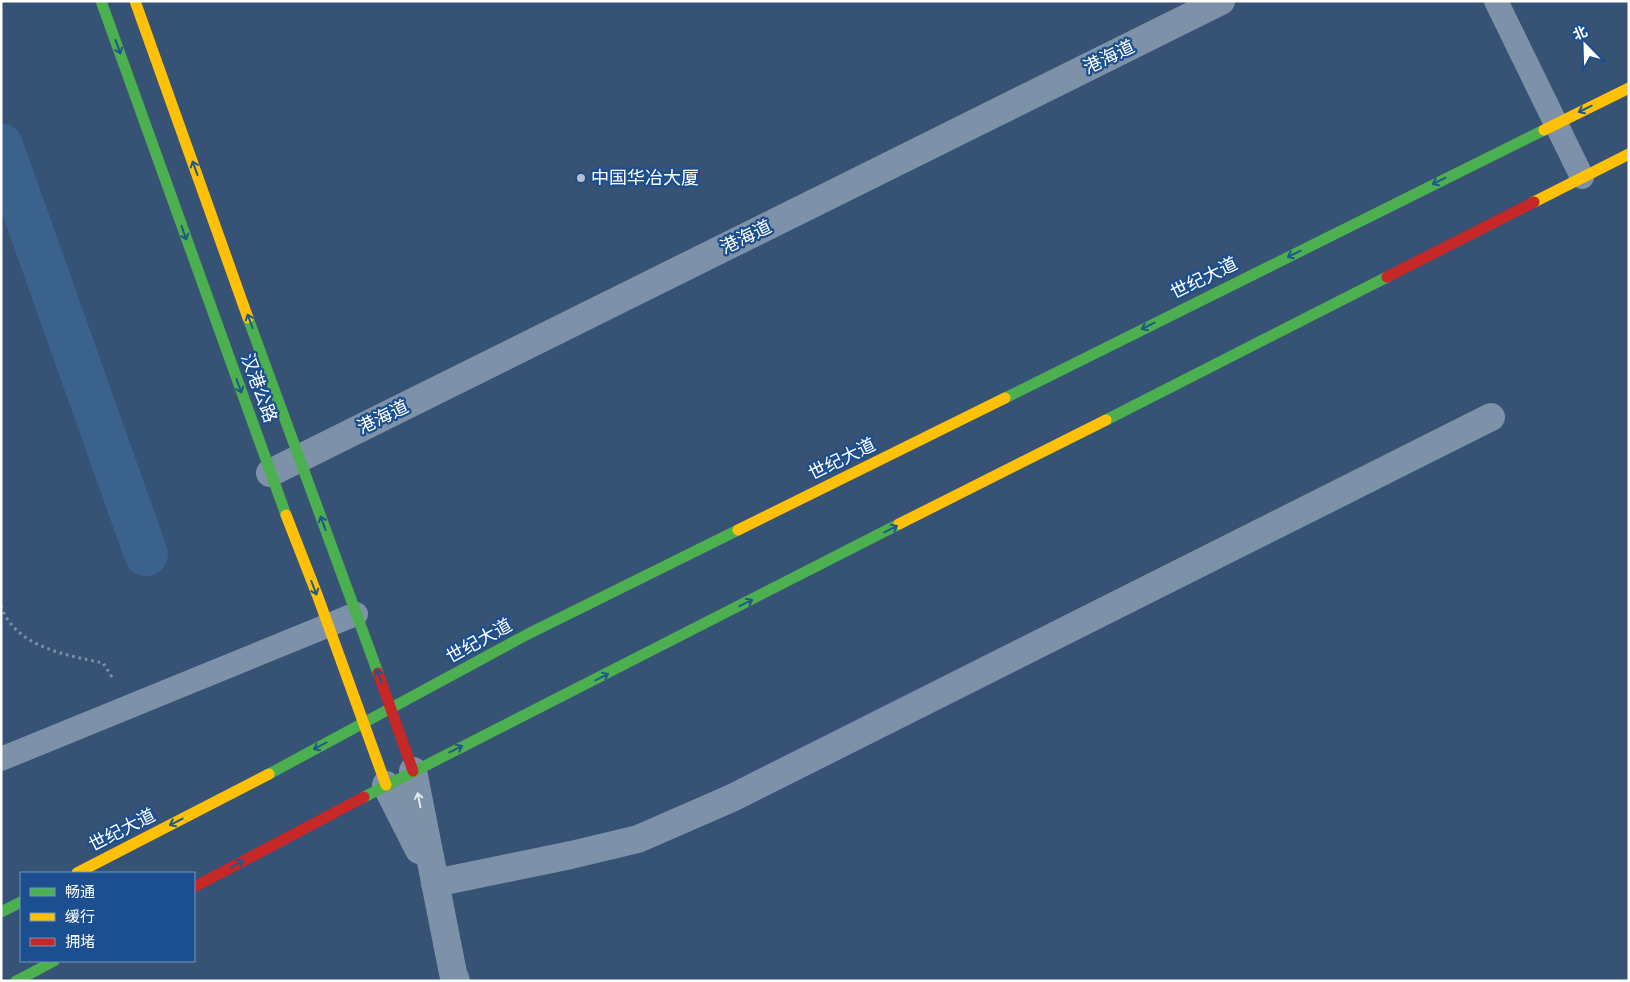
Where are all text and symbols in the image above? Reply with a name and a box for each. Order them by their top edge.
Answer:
north arrow [1560,20,1610,70]
text: 北 [1570,22,1589,43]
street label: 港海道 [1079,34,1138,78]
one-way arrow [114,39,123,54]
one-way arrow [1578,105,1593,114]
one-way arrow [190,161,199,177]
place label: 中国华冶大厦 [591,166,699,188]
marker: 中国华冶大厦 [575,172,587,184]
one-way arrow [1432,176,1447,186]
street label: 港海道 [716,214,775,258]
one-way arrow [180,225,190,241]
one-way arrow [1287,249,1302,259]
street label: 世纪大道 [1166,251,1241,303]
one-way arrow [245,314,254,329]
one-way arrow [1141,321,1156,331]
street label: 汉港公路 [237,350,283,425]
one-way arrow [235,378,244,393]
street label: 港海道 [353,394,412,438]
street label: 世纪大道 [804,432,879,484]
one-way arrow [318,516,327,532]
one-way arrow [883,524,898,533]
one-way arrow [310,579,319,595]
one-way arrow [739,598,754,608]
street label: 世纪大道 [442,613,515,667]
one-way arrow [374,669,383,684]
one-way arrow [594,671,609,681]
one-way arrow [313,742,328,752]
one-way arrow [449,744,464,754]
one-way arrow [413,793,423,809]
street label: 世纪大道 [84,803,159,855]
one-way arrow [169,818,184,827]
one-way arrow [229,859,244,869]
legend [20,872,195,962]
text: 畅通 [65,882,95,900]
text: 缓行 [65,907,95,925]
text: 拥堵 [65,932,95,950]

